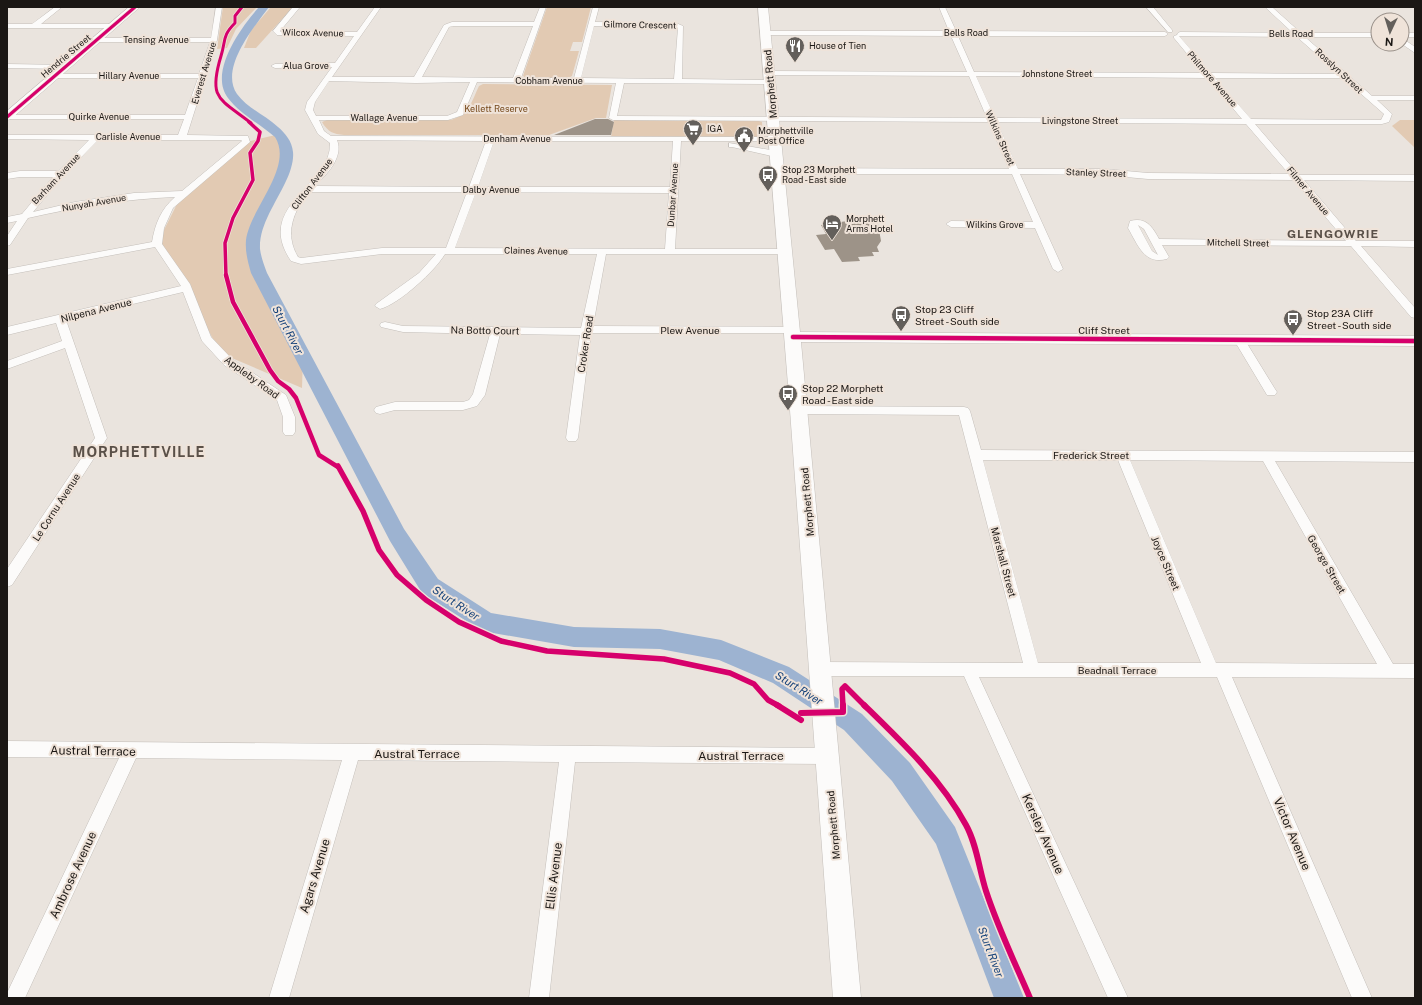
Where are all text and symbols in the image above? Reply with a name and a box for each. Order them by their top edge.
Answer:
north arrow [1370,12,1410,52]
street label: Gilmore Crescent [603,18,677,31]
street label: Wilcox Avenue [282,26,344,39]
street label: Bells Road [944,27,988,38]
street label: Bells Road [1269,28,1313,39]
street label: Hendrie Street [38,31,93,80]
street label: Tensing Avenue [123,34,189,45]
restaurant icon: House of Tien [784,35,806,63]
text: N [1385,36,1394,48]
street label: Everest Avenue [189,40,218,105]
place label: House of Tien [809,40,866,51]
street label: Rosslyn Street [1313,46,1366,96]
street label: Morphett Road [761,49,779,119]
street label: Philmore Avenue [1185,49,1240,109]
street label: Alua Grove [283,60,329,71]
street label: Johnstone Street [1022,68,1093,79]
street label: Hillary Avenue [99,70,159,81]
street label: Cobham Avenue [515,75,583,86]
park label: Kellett Reserve [464,103,528,114]
street label: Wilkins Street [983,109,1018,167]
street label: Quirke Avenue [69,111,129,122]
street label: Wallage Avenue [350,112,418,123]
street label: Livingstone Street [1042,115,1119,126]
supermarket icon: IGA [682,118,704,146]
place label: IGA [707,123,723,134]
public building icon: Morphettville Post Office [733,125,755,153]
place label: Morphettville Post Office [758,125,814,146]
street label: Carlisle Avenue [96,131,160,142]
street label: Denham Avenue [483,133,551,144]
street label: Barham Avenue [29,151,82,206]
street label: Clifton Avenue [289,156,334,211]
street label: Dunbar Avenue [665,163,680,227]
bus stop icon: Stop 23 Morphett Road - East side [757,164,779,192]
place label: Stop 23 Morphett Road - East side [782,164,856,185]
street label: Filmer Avenue [1285,164,1332,217]
street label: Stanley Street [1066,166,1127,179]
street label: Dalby Avenue [462,184,520,195]
street label: Nunyah Avenue [61,191,127,214]
hotel icon: Morphett Arms Hotel [821,213,843,241]
place label: Morphett Arms Hotel [846,213,894,234]
street label: Wilkins Grove [966,219,1024,230]
district label: GLENGOWRIE [1287,227,1379,241]
street label: Mitchell Street [1207,236,1270,249]
street label: Claines Avenue [504,244,568,257]
street label: Nilpena Avenue [59,295,133,325]
place label: Stop 23 Cliff Street - South side [915,303,1000,327]
water label: Sturt River [270,304,306,357]
bus stop icon: Stop 23 Cliff Street - South side [890,304,912,332]
place label: Stop 23A Cliff Street - South side [1307,307,1392,331]
bus stop icon: Stop 23A Cliff Street - South side [1282,308,1304,336]
street label: Croker Road [575,315,595,373]
street label: Na Botto Court [450,323,520,337]
street label: Plew Avenue [660,324,720,336]
street label: Cliff Street [1078,324,1130,336]
street label: Appleby Road [222,353,282,401]
place label: Stop 22 Morphett Road - East side [802,382,883,406]
bus stop icon: Stop 22 Morphett Road - East side [777,383,799,411]
district label: MORPHETTVILLE [73,444,205,460]
street label: Frederick Street [1053,449,1129,461]
street label: Morphett Road [798,467,816,537]
street label: Le Cornu Avenue [30,471,83,543]
street label: Marshall Street [989,526,1019,598]
street label: George Street [1305,533,1349,596]
street label: Joyce Street [1149,534,1183,592]
water label: Sturt River [430,583,482,623]
street label: Beadnall Terrace [1078,664,1157,676]
water label: Sturt River [773,669,825,708]
street label: Austral Terrace [50,743,136,759]
street label: Austral Terrace [374,747,460,761]
street label: Austral Terrace [698,749,784,763]
street label: Morphett Road [824,790,842,860]
street label: Kersley Avenue [1019,792,1067,876]
street label: Victor Avenue [1270,796,1314,873]
street label: Ambrose Avenue [47,829,99,921]
street label: Agars Avenue [297,837,333,915]
street label: Ellis Avenue [543,841,565,910]
water label: Sturt River [976,925,1006,980]

